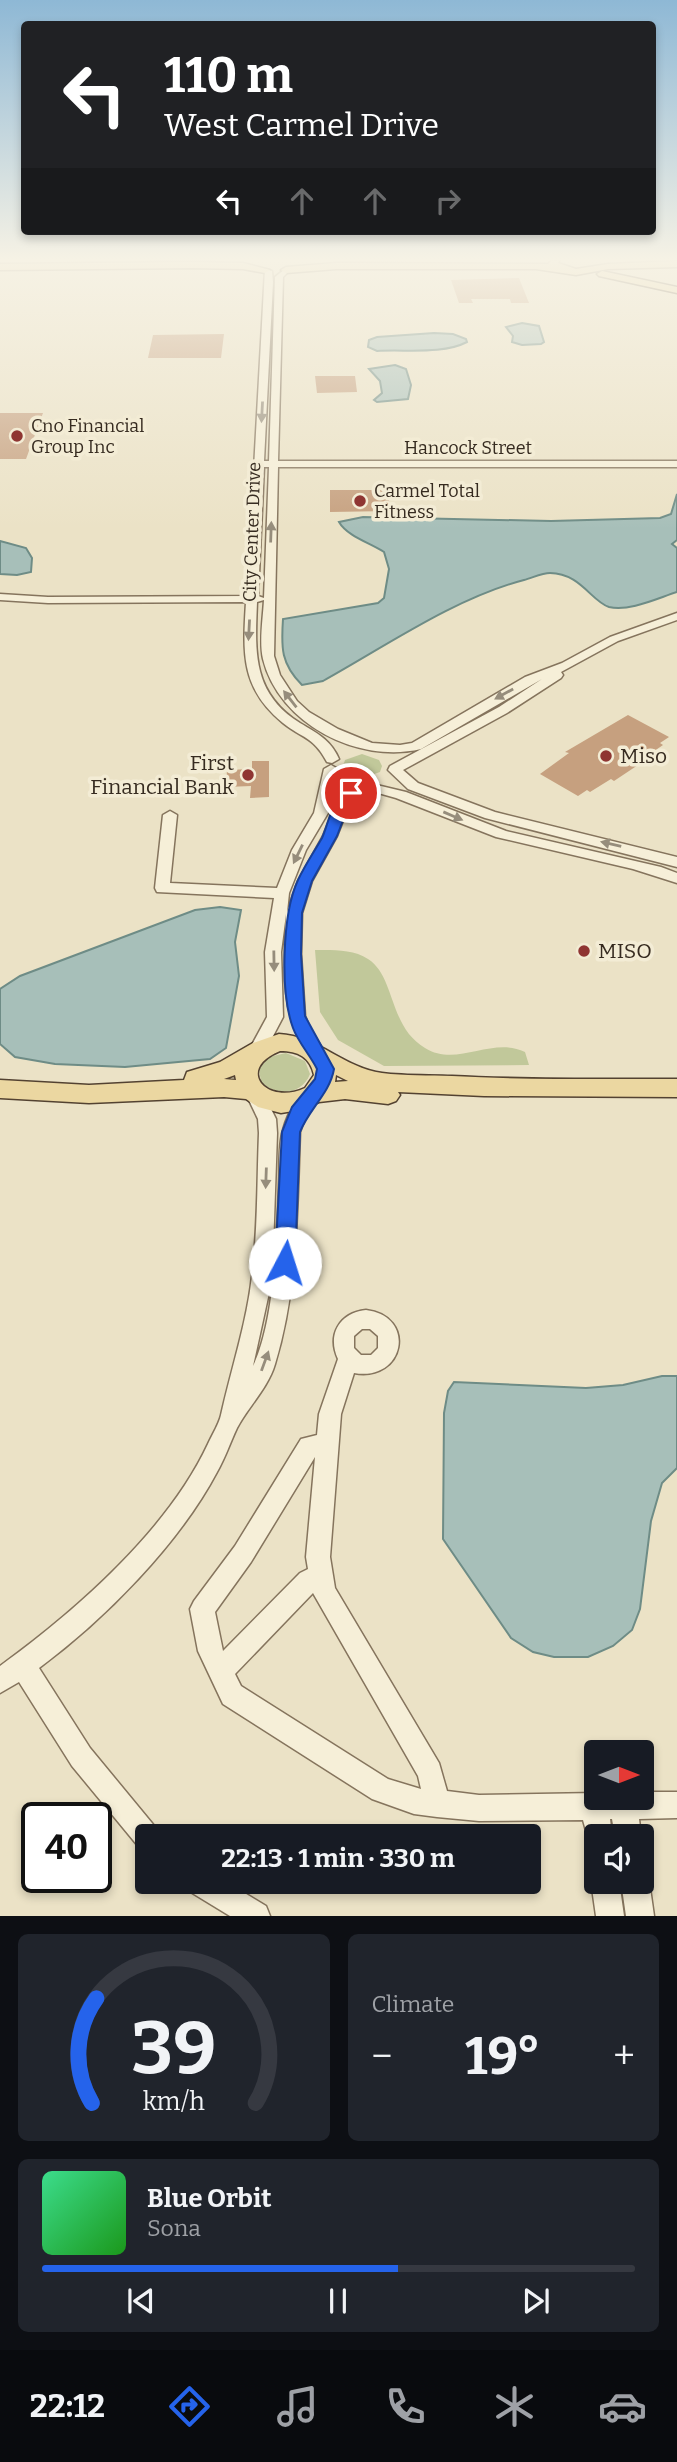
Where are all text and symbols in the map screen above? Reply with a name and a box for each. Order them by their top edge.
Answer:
text: 110 m [164,46,293,105]
icon: left [49,49,140,140]
text: West Carmel Drive [164,106,439,144]
icon: left [210,182,248,220]
icon: ahead [283,182,321,220]
icon: ahead [356,182,394,220]
icon: right [429,182,467,220]
one-way arrow [256,401,267,423]
place label: Cno Financial Group Inc [31,415,144,458]
marker: Cno Financial Group Inc [9,428,25,444]
street label: Hancock Street [404,437,533,459]
street label: City Center Drive [239,462,265,602]
place label: Carmel Total Fitness [374,480,480,523]
marker: Carmel Total Fitness [352,493,368,509]
one-way arrow [266,520,277,542]
one-way arrow [244,620,255,642]
one-way arrow [494,688,514,700]
one-way arrow [283,690,297,708]
place label: Miso [620,743,667,769]
marker: Miso [598,748,614,764]
place label: First Financial Bank [90,750,234,800]
pin [321,763,381,823]
marker: First Financial Bank [240,767,256,783]
icon: arrive [332,774,370,812]
one-way arrow [443,810,463,822]
one-way arrow [600,839,622,850]
one-way arrow [292,844,304,864]
place label: MISO [598,938,652,964]
marker: MISO [576,943,592,959]
one-way arrow [268,950,279,972]
one-way arrow [261,1168,272,1190]
position arrow [248,1226,322,1300]
one-way arrow [260,1351,271,1372]
north arrow [584,1740,654,1810]
map controls [584,1740,654,1894]
speed limit sign: 40 [21,1802,112,1893]
button: sound [584,1824,654,1894]
text: 22:13 · 1 min · 330 m [221,1843,455,1874]
text: Climate [372,1990,454,2018]
text: 39 [131,2006,216,2093]
text: 19° [465,2025,541,2088]
text: − [372,2033,392,2079]
text: + [613,2033,635,2079]
text: km/h [143,2087,205,2117]
text: Blue Orbit [147,2183,271,2214]
text: Sona [147,2214,201,2242]
icon: previous [122,2282,160,2320]
icon: pause [319,2282,357,2320]
icon: next [517,2282,555,2320]
icon: directions [165,2382,214,2431]
icon: music [273,2382,322,2431]
icon: phone [381,2382,430,2431]
icon: climate [490,2382,539,2431]
icon: car [598,2382,647,2431]
text: 22:12 [30,2387,105,2425]

